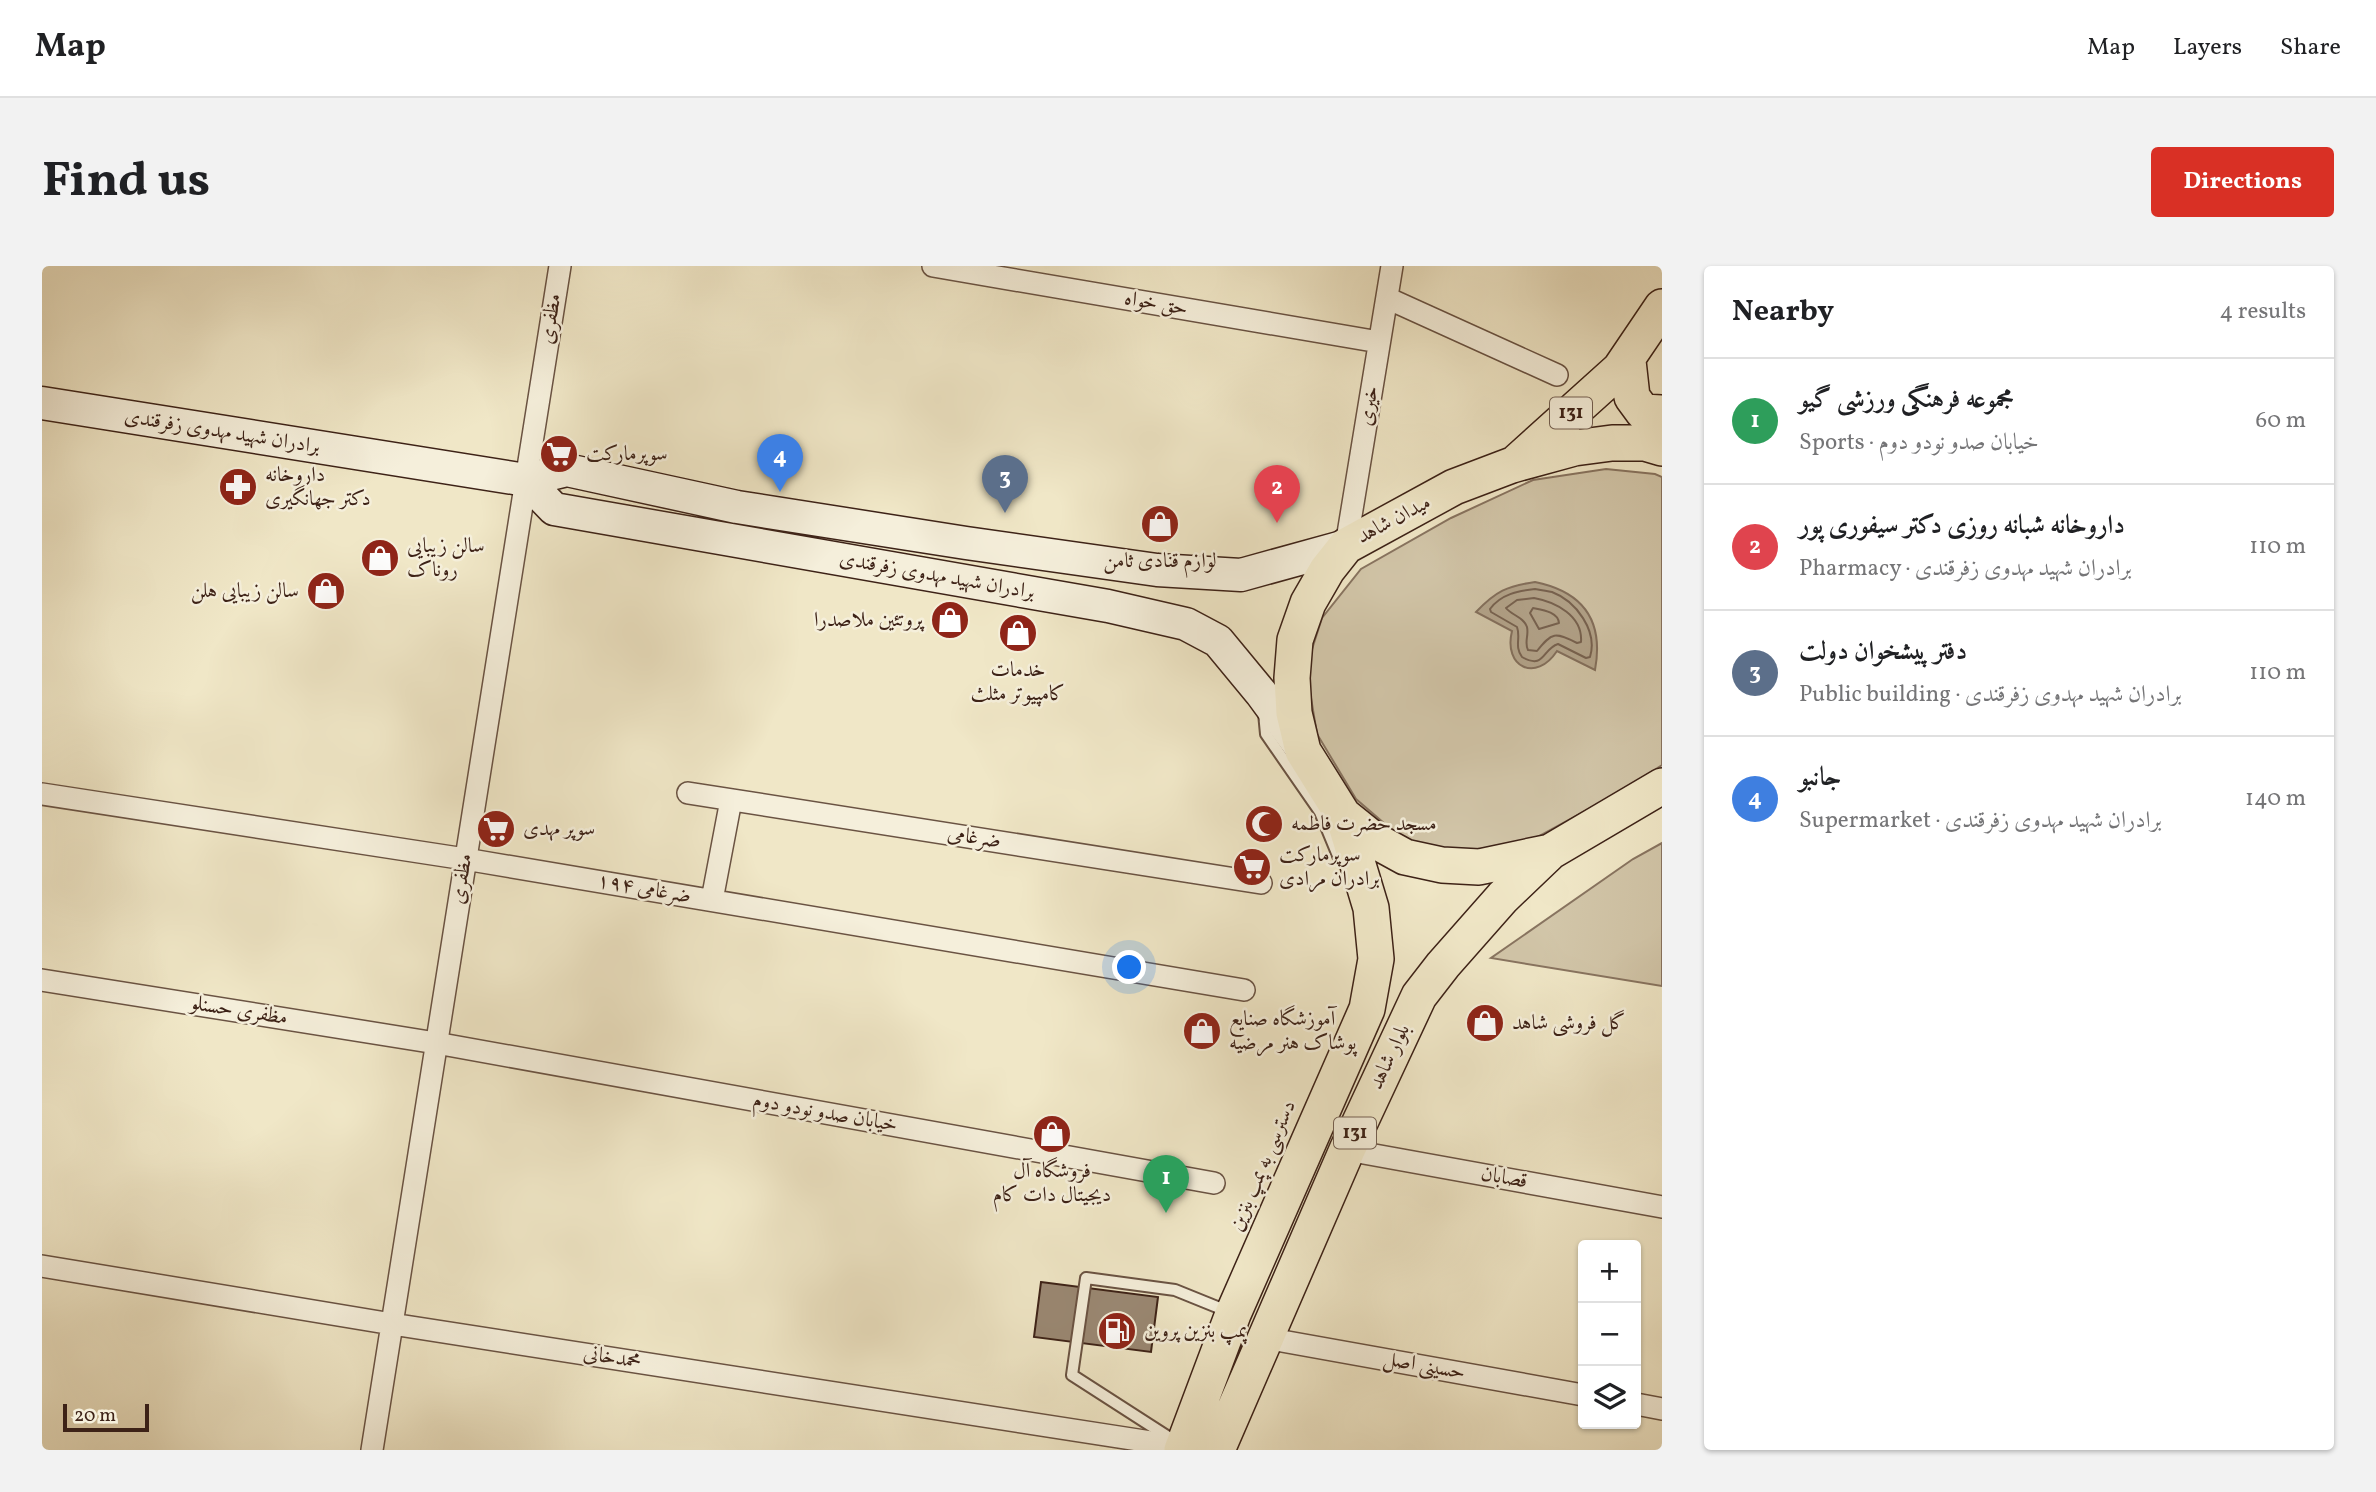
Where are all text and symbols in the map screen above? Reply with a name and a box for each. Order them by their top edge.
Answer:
text: Map [35,25,106,71]
text: Map [2087,31,2135,65]
text: Layers [2173,31,2242,65]
text: Share [2280,31,2341,65]
button: Directions [2151,147,2334,217]
text: Find us [42,148,210,217]
street label: حق خواه [1122,284,1190,324]
text: Nearby [1732,291,1834,333]
street label: مظفری [533,292,569,346]
text: 4 results [2220,296,2306,328]
text: مجموعه فرهنگی ورزشی گیو [1799,382,2014,418]
street label: خیری [1352,384,1386,428]
road number: 131 [1550,398,1592,428]
street label: برادران شهید مهدوی زفرقندی [122,402,322,462]
text: 1 [1750,405,1760,437]
text: 60 m [2256,405,2306,437]
text: Sports · خیابان صدو نودو دوم [1799,427,2039,459]
supermarket icon: سوپرمارکت [538,433,580,475]
pin: 4 [757,434,803,492]
place label: سوپرمارکت [586,440,668,469]
pin: 3 [982,455,1028,513]
place label: داروخانه دکتر جهانگیری [265,461,371,514]
pin: 2 [1254,465,1300,523]
pharmacy icon: داروخانه دکتر جهانگیری [217,466,259,508]
street label: میدان شاهد [1352,488,1436,552]
shop icon: لوازم قنادی ثامن [1139,503,1181,545]
text: داروخانه شبانه روزی دکتر سیفوری پور [1799,508,2125,544]
text: 2 [1749,531,1761,563]
text: 110 m [2249,531,2306,563]
place label: سالن زیبایی روناک [407,532,485,585]
shop icon: سالن زیبایی روناک [359,537,401,579]
street label: برادران شهید مهدوی زفرقندی [837,545,1037,608]
place label: لوازم قنادی ثامن [1103,547,1217,578]
text: Pharmacy · برادران شهید مهدوی زفرقندی [1799,553,2131,585]
shop icon: سالن زیبایی هلن [305,570,347,612]
place label: سالن زیبایی هلن [191,577,299,606]
shop icon: پروتئین ملاصدرا [929,599,971,641]
place label: پروتئین ملاصدرا [814,606,925,635]
shop icon: خدمات کامپیوتر مثلث [997,612,1039,654]
text: دفتر پیشخوان دولت [1799,634,1967,670]
place label: خدمات کامپیوتر مثلث [971,656,1065,709]
text: 3 [1749,657,1761,689]
text: 110 m [2249,657,2306,689]
text: Public building · برادران شهید مهدوی زفرقندی [1799,679,2182,711]
text: جانبو [1799,760,1841,796]
text: 4 [1748,783,1762,815]
text: 140 m [2245,783,2306,815]
mosque icon: مسجد حضرت فاطمه [1243,803,1285,845]
text: Supermarket · برادران شهید مهدوی زفرقندی [1799,805,2161,837]
supermarket icon: سوپر مهدی [475,808,517,850]
place label: مسجد حضرت فاطمه [1291,810,1437,839]
place label: سوپر مهدی [523,815,595,844]
street label: ضرغامی [945,819,1003,857]
place label: سوپرمارکت برادران مرادی [1279,841,1380,894]
supermarket icon: سوپرمارکت برادران مرادی [1231,846,1273,888]
street label: مظفری [444,852,480,906]
street label: ضرغامی ۱۹۴ [595,866,693,912]
your location [1112,950,1146,984]
street label: مظفری حسنلو [186,989,290,1033]
shop icon: گل فروشی شاهد [1464,1002,1506,1044]
place label: آموزشگاه صنایع پوشاک هنر مرضیه [1229,1005,1358,1058]
place label: گل فروشی شاهد [1512,1009,1626,1038]
shop icon: آموزشگاه صنایع پوشاک هنر مرضیه [1181,1010,1223,1052]
street label: بلوار شاهد [1362,1019,1418,1095]
street label: خیابان صدو نودو دوم [750,1086,900,1142]
street label: دسترسی به پمپ بنزین [1222,1096,1304,1236]
shop icon: فروشگاه آل دیجیتال دات کام [1031,1113,1073,1155]
road number: 131 [1334,1118,1376,1148]
pin: 1 [1143,1155,1189,1213]
place label: فروشگاه آل دیجیتال دات کام [993,1157,1111,1212]
street label: قصابان [1478,1160,1530,1196]
map controls [1578,1240,1641,1429]
button: + [1578,1240,1641,1303]
button: − [1578,1303,1641,1366]
fuel station icon: پمپ بنزین پروین [1096,1310,1138,1352]
place label: پمپ بنزین پروین [1144,1317,1248,1346]
street label: محمدخانی [581,1339,643,1377]
street label: حسینی اصل [1381,1345,1467,1387]
button: layers [1578,1366,1641,1429]
scale bar [63,1401,149,1433]
text: 20 m [74,1403,116,1429]

